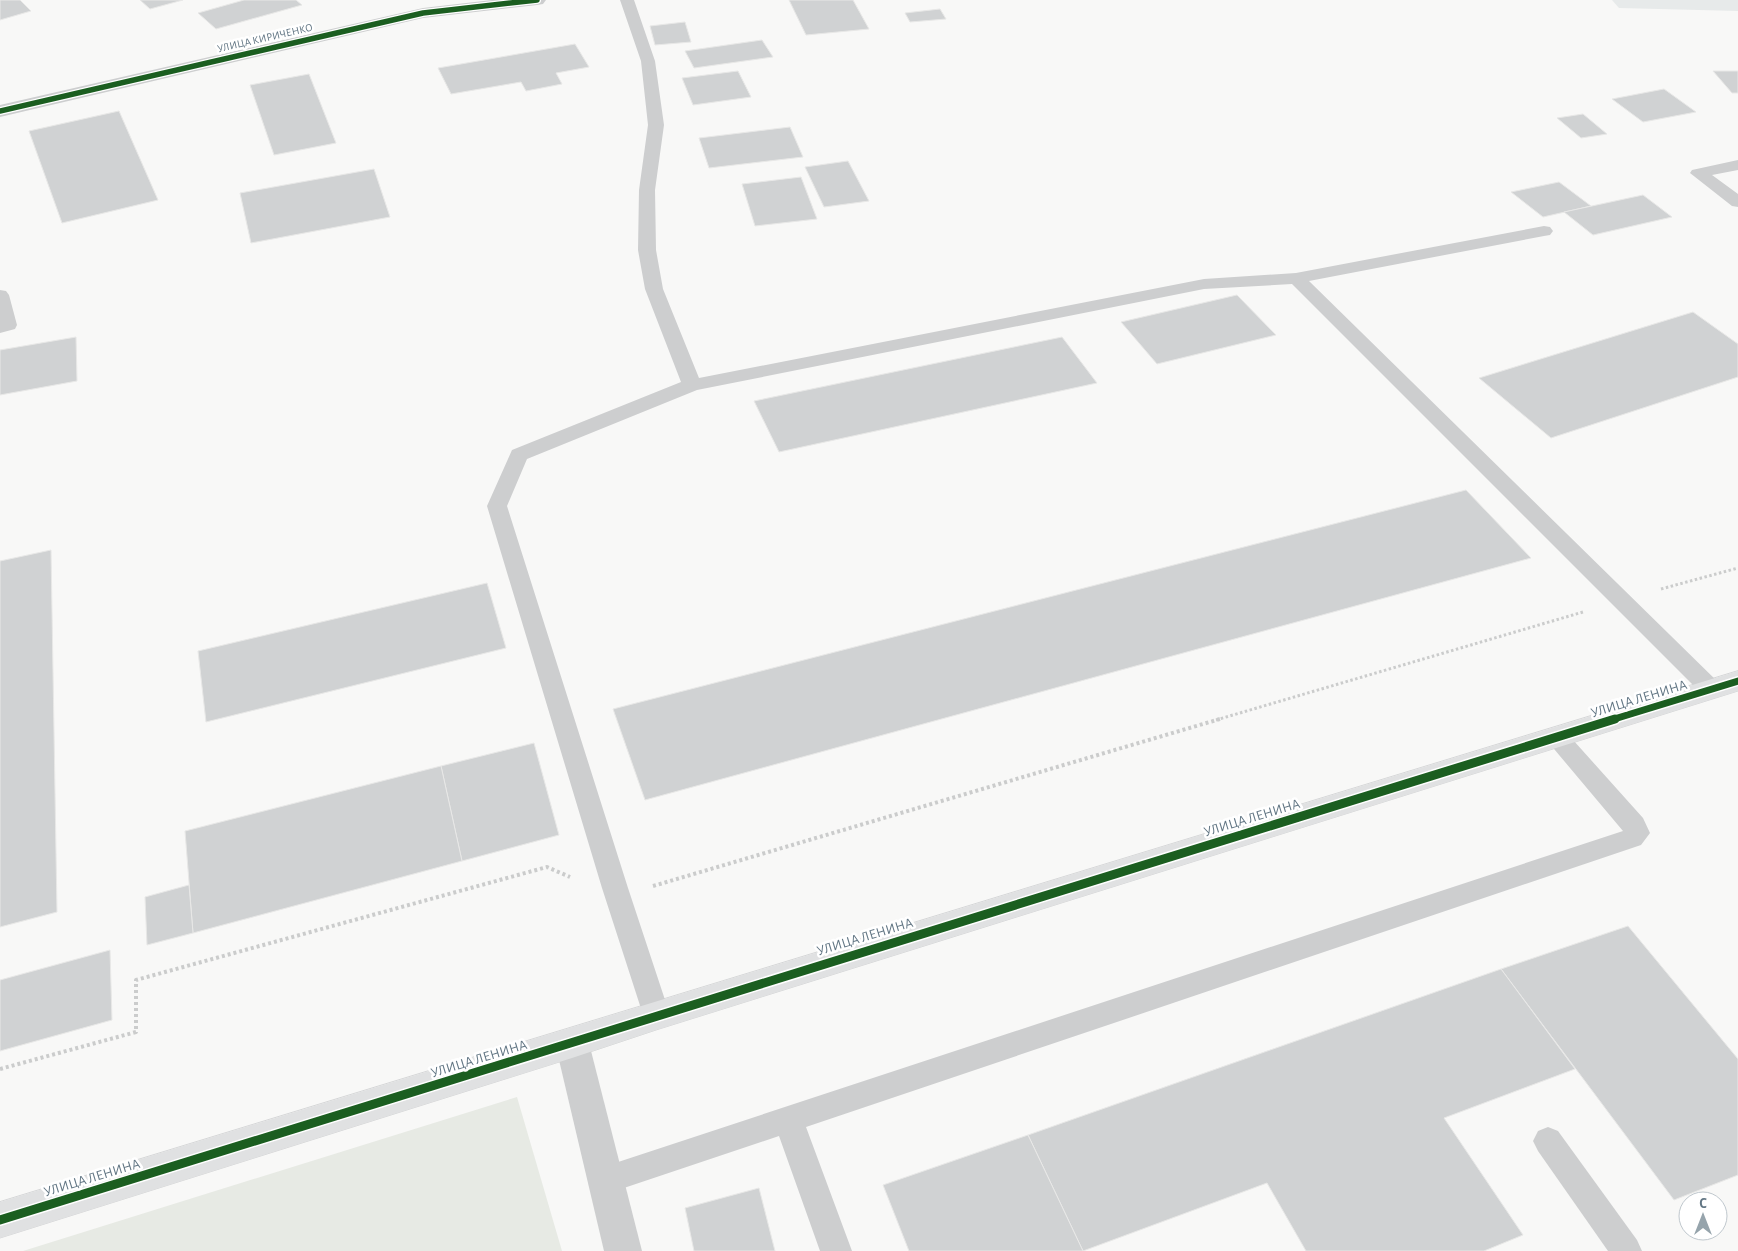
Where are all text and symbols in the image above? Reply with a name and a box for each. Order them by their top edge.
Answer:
street label: УЛИЦА КИРИЧЕНКО [216,22,314,54]
street label: УЛИЦА ЛЕНИНА [1589,678,1689,720]
street label: УЛИЦА ЛЕНИНА [1202,797,1302,839]
street label: УЛИЦА ЛЕНИНА [815,916,915,958]
street label: УЛИЦА ЛЕНИНА [429,1038,529,1080]
street label: УЛИЦА ЛЕНИНА [42,1157,142,1199]
north arrow [1678,1191,1728,1241]
text: С [1699,1197,1707,1211]

